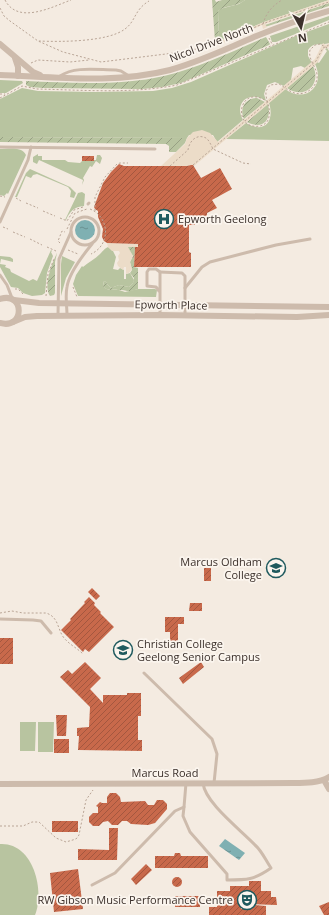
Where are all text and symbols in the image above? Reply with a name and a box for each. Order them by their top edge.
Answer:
north arrow [281,8,321,48]
street label: Nicol Drive North [167,20,255,65]
text: N [297,30,308,46]
hospital icon: Epworth Geelong [153,208,175,230]
place label: Epworth Geelong [178,211,266,226]
street label: Epworth Place [134,296,208,313]
place label: Marcus Oldham College [180,554,262,582]
school or university icon: Marcus Oldham College [265,557,287,579]
place label: Christian College Geelong Senior Campus [137,636,260,664]
school or university icon: Christian College Geelong Senior Campus [112,639,134,661]
street label: Marcus Road [132,765,198,780]
theatre icon: RW Gibson Music Performance Centre [236,889,258,911]
place label: RW Gibson Music Performance Centre [38,892,233,907]

